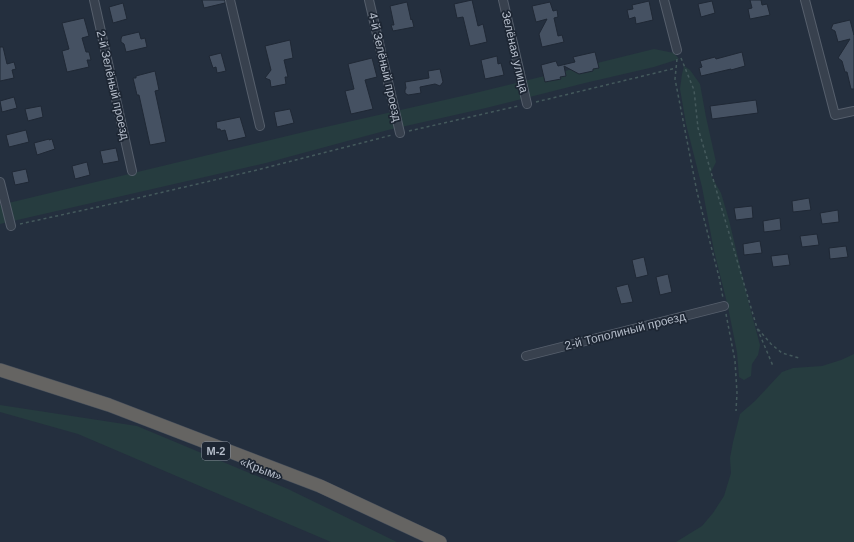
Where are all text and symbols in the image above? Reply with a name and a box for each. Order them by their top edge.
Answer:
street label: Зелёная улица [499,10,531,94]
street label: 4-й Зелёный проезд [366,11,404,123]
street label: 2-й Зелёный проезд [94,29,132,141]
street label: 2-й Тополиный проезд [563,309,687,353]
road number: М-2 [202,442,230,460]
street label: «Крым» [238,455,284,484]

